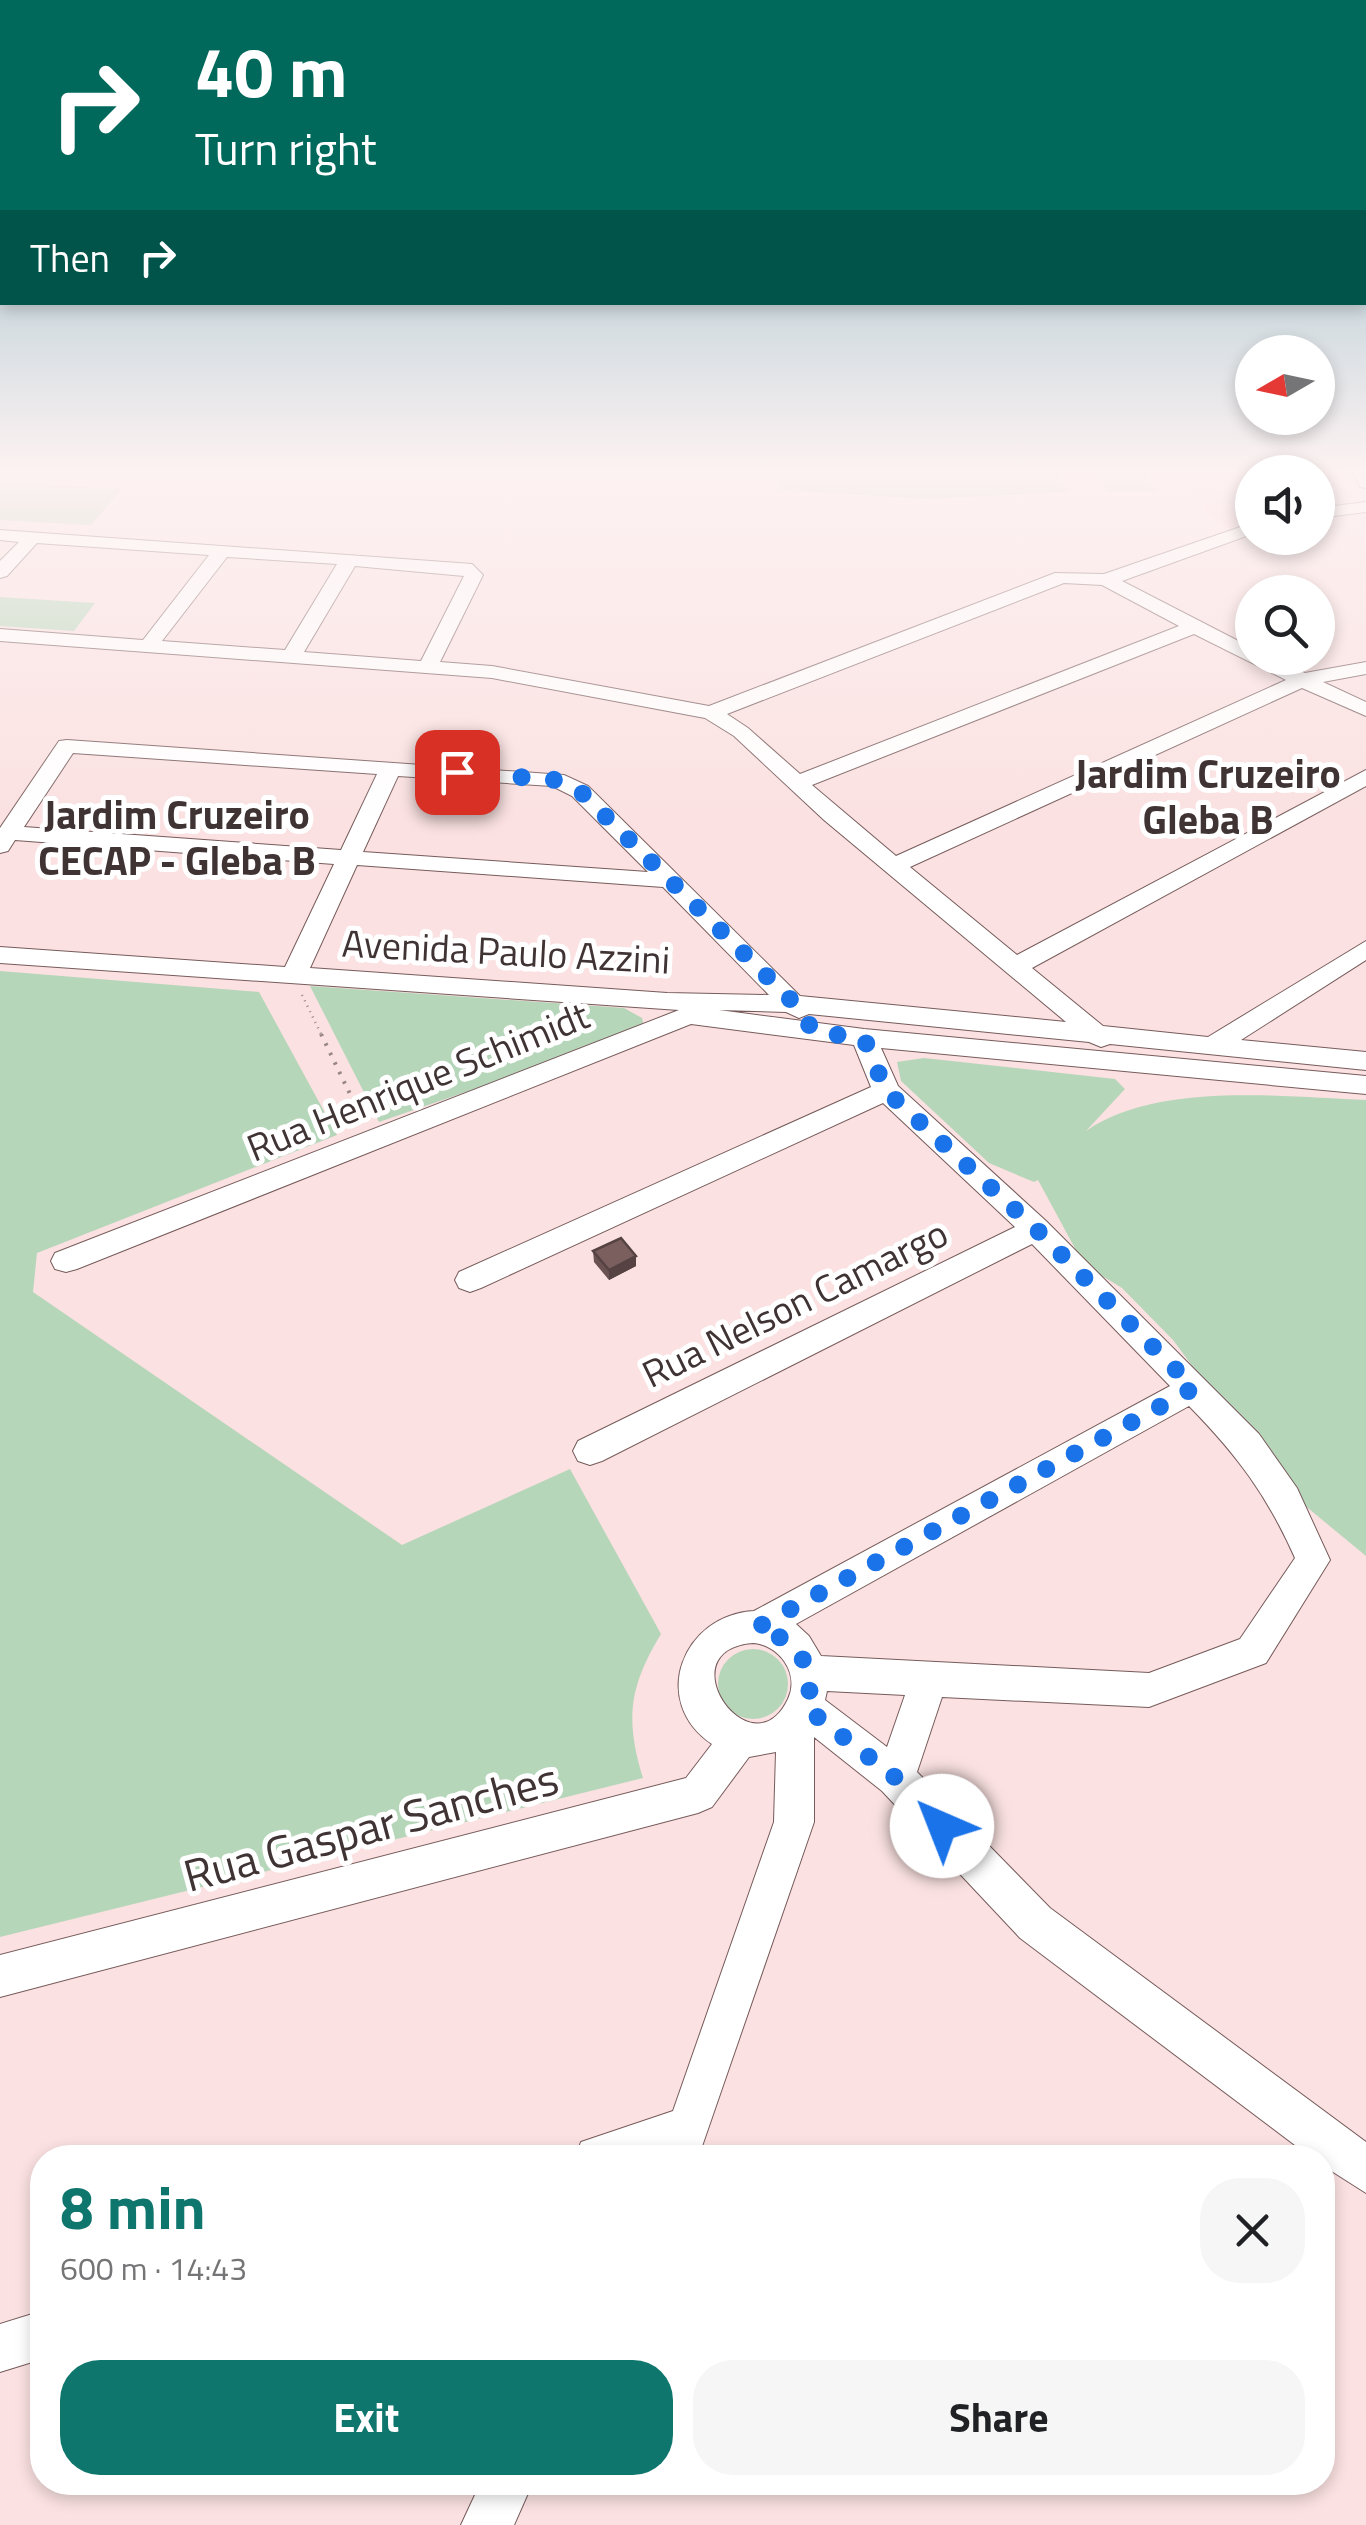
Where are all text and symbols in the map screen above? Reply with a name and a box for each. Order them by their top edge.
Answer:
text: 40 m [195,18,348,124]
icon: right [30,40,160,170]
text: Turn right [195,114,377,182]
text: Then [30,229,110,287]
icon: right [130,230,185,285]
north arrow [1235,335,1335,435]
map controls [1235,335,1335,675]
button: sound [1235,455,1335,555]
button: search [1235,575,1335,675]
pin [415,730,500,815]
district label: Jardim Cruzeiro Gleba B [1075,743,1341,850]
icon: arrive [430,745,485,800]
district label: Jardim Cruzeiro CECAP - Gleba B [38,784,316,891]
street label: Avenida Paulo Azzini [341,913,672,989]
street label: Rua Henrique Schimidt [238,986,597,1176]
street label: Rua Nelson Camargo [632,1204,957,1402]
street label: Rua Gaspar Sanches [176,1743,566,1909]
position arrow [890,1774,994,1878]
text: 8 min [60,2161,206,2252]
button: close [1200,2178,1305,2283]
text: 600 m · 14:43 [60,2244,247,2292]
button: Exit [60,2360,673,2475]
button: Share [693,2360,1305,2475]

